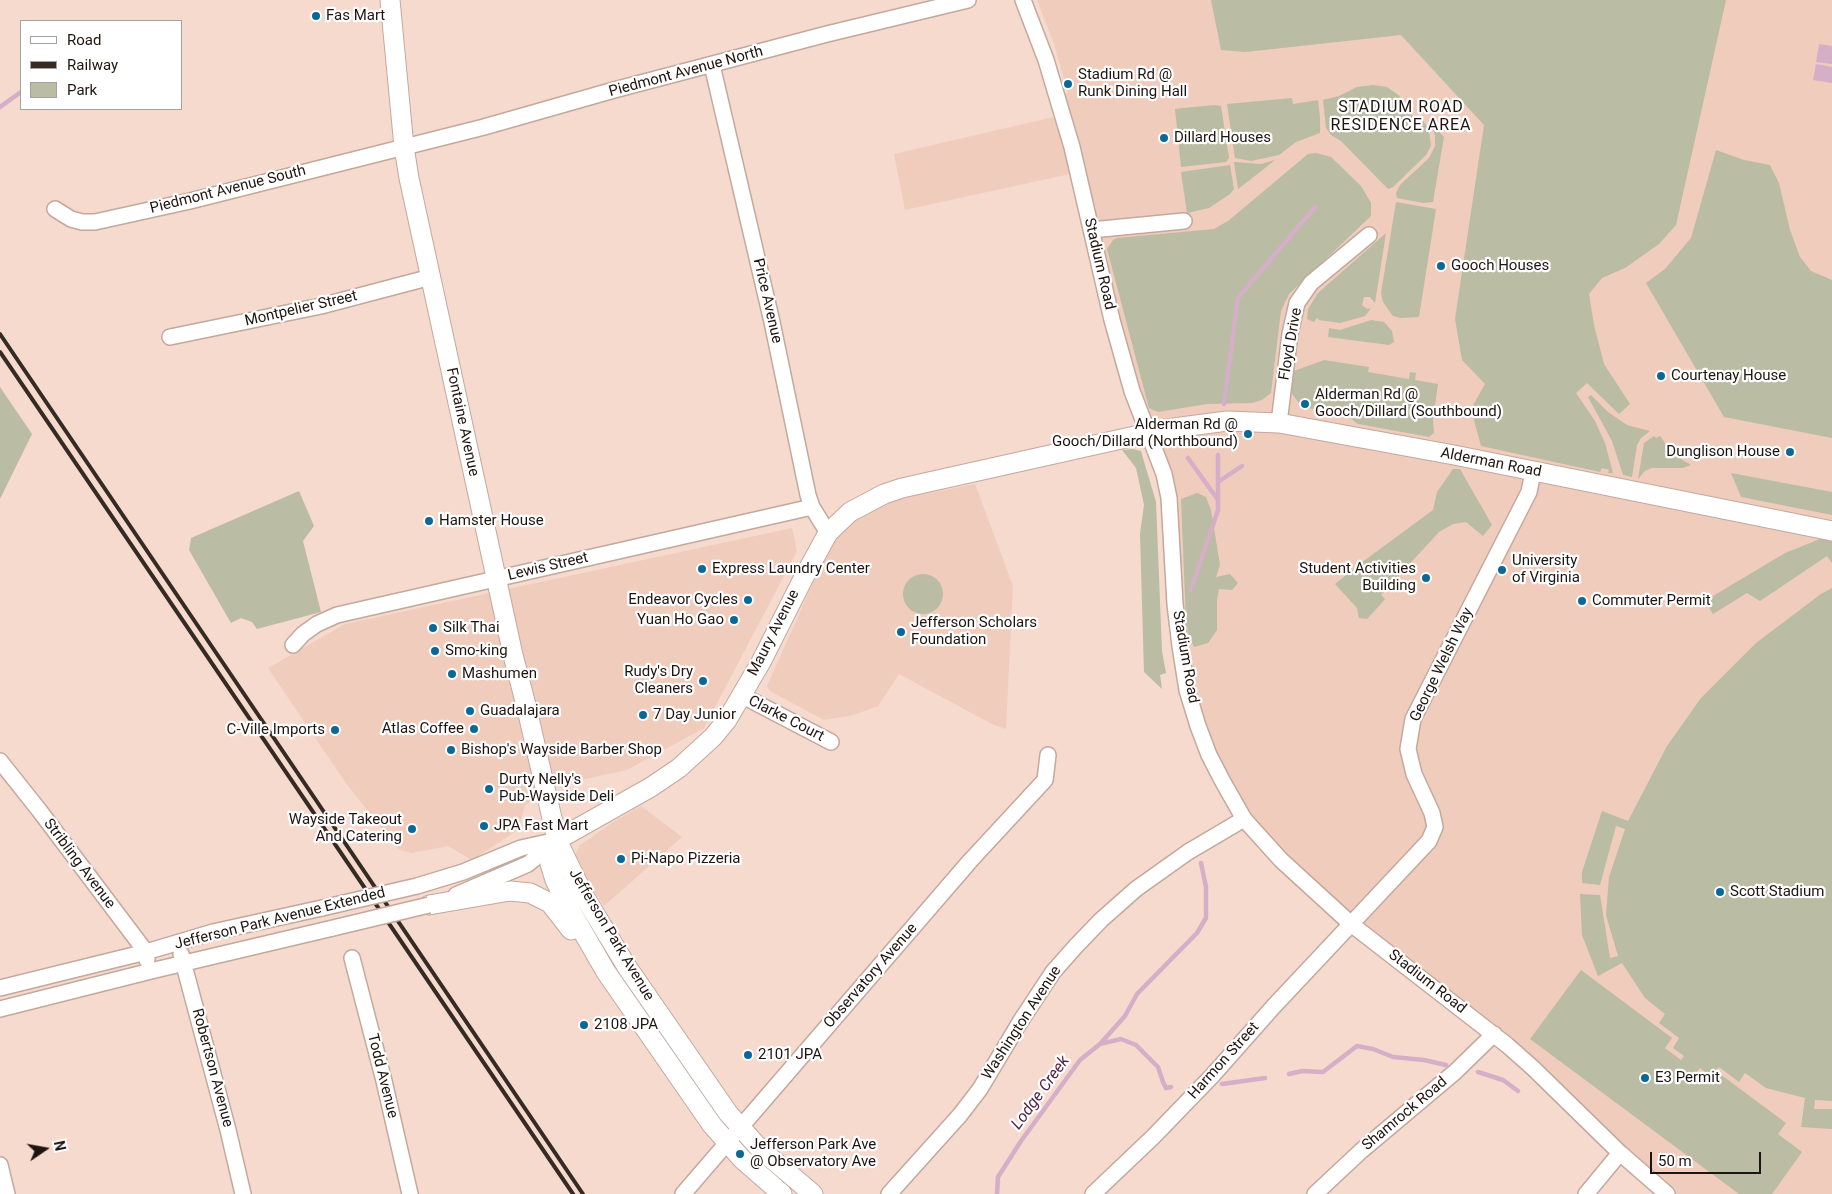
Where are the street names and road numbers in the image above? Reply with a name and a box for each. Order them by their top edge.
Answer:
street label: Piedmont Avenue North [607,43,765,101]
street label: Piedmont Avenue South [148,162,308,218]
street label: Stadium Road [1080,216,1118,312]
street label: Price Avenue [748,257,786,345]
street label: Montpelier Street [243,287,359,331]
street label: Floyd Drive [1276,306,1306,382]
street label: Fontaine Avenue [442,366,482,478]
street label: Alderman Road [1439,444,1543,482]
street label: Lewis Street [506,549,590,585]
street label: Maury Avenue [745,587,803,679]
street label: George Welsh Way [1407,605,1477,725]
street label: Stadium Road [1168,609,1202,705]
street label: Clarke Court [745,692,827,746]
street label: Stribling Avenue [39,816,119,912]
street label: Jefferson Park Avenue [564,866,658,1004]
street label: Jefferson Park Avenue Extended [173,884,387,954]
street label: Observatory Avenue [820,920,922,1032]
street label: Stadium Road [1385,946,1469,1018]
street label: Washington Avenue [979,963,1065,1083]
street label: Robertson Avenue [188,1007,236,1129]
street label: Harmon Street [1185,1019,1263,1103]
street label: Todd Avenue [363,1032,401,1120]
street label: Shamrock Road [1359,1073,1451,1155]

